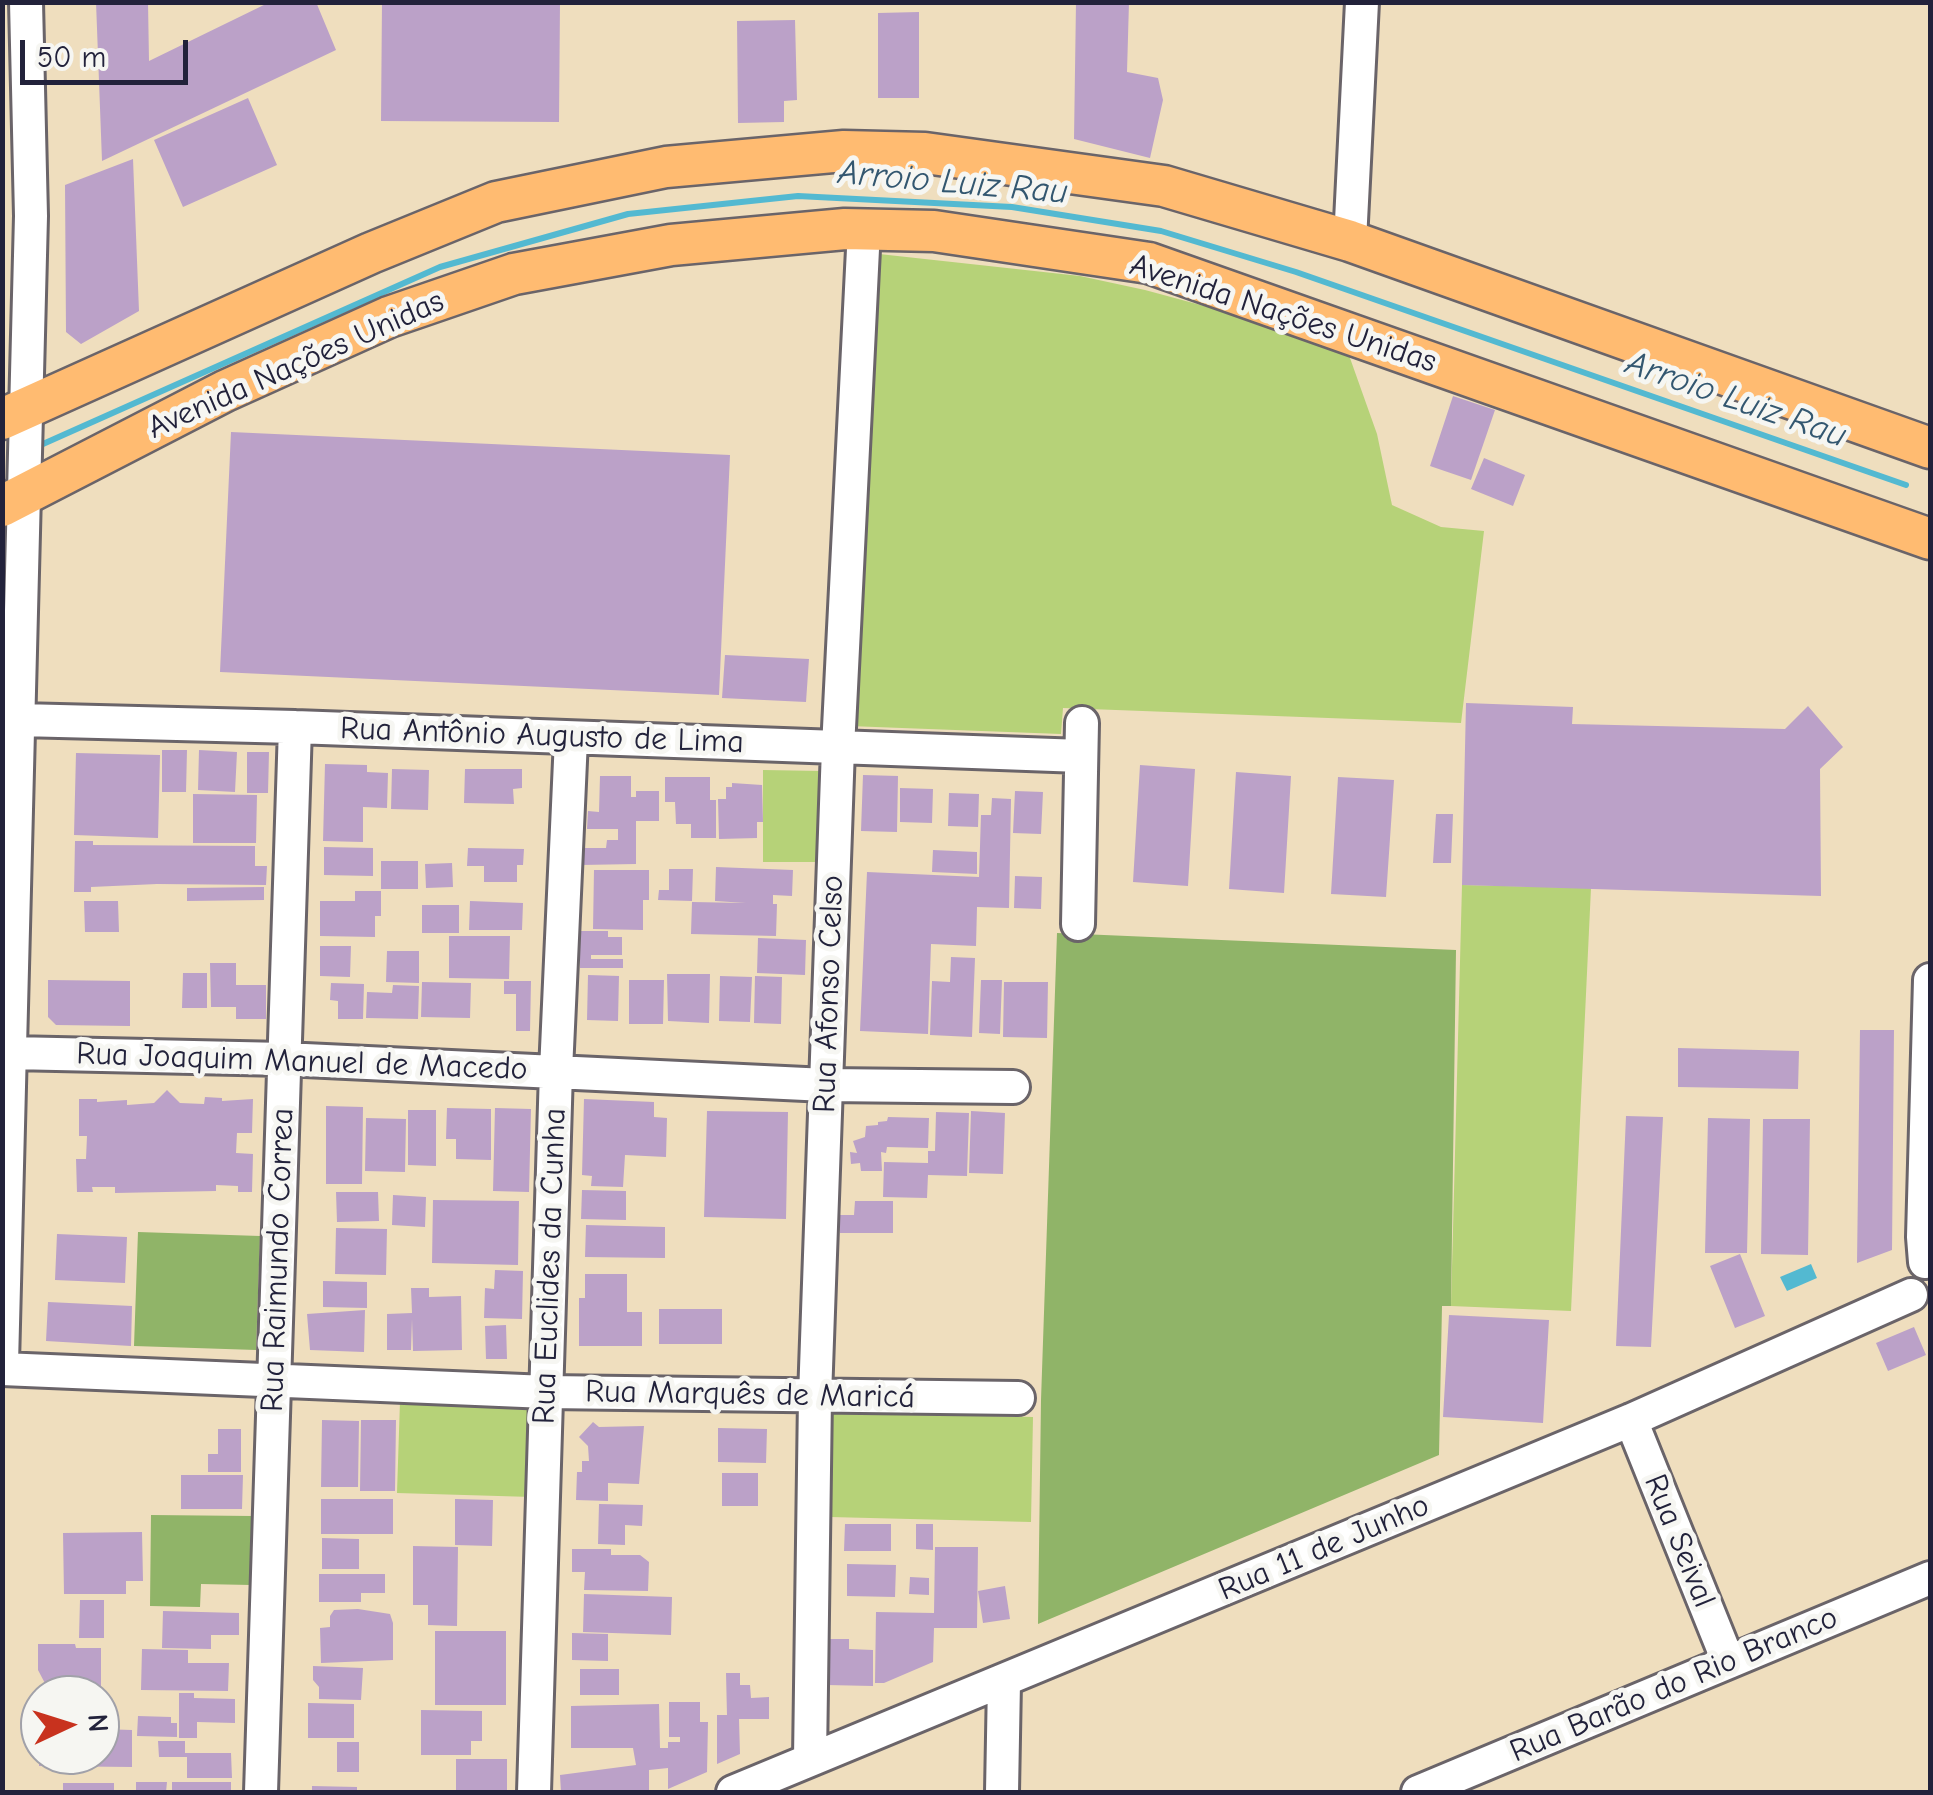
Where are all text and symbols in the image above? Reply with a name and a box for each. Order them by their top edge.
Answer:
scale bar [25,20,192,82]
text: 50 m [37,40,106,75]
water label: Arroio Luiz Rau [836,152,1070,214]
street label: Avenida Nações Unidas [1125,246,1441,382]
street label: Avenida Nações Unidas [142,282,450,448]
water label: Arroio Luiz Rau [1620,343,1852,457]
street label: Rua Antônio Augusto de Lima [339,710,745,762]
street label: Rua Afonso Celso [806,874,852,1114]
street label: Rua Joaquim Manuel de Macedo [76,1035,528,1089]
street label: Rua Raimundo Correa [254,1107,302,1413]
street label: Rua Euclides da Cunha [525,1107,575,1425]
street label: Rua Marquês de Maricá [585,1373,915,1417]
street label: Rua Seival [1635,1469,1723,1613]
street label: Rua 11 de Junho [1213,1486,1435,1610]
street label: Rua Barão do Rio Branco [1505,1599,1843,1771]
north arrow [20,1675,120,1775]
text: N [81,1713,115,1733]

